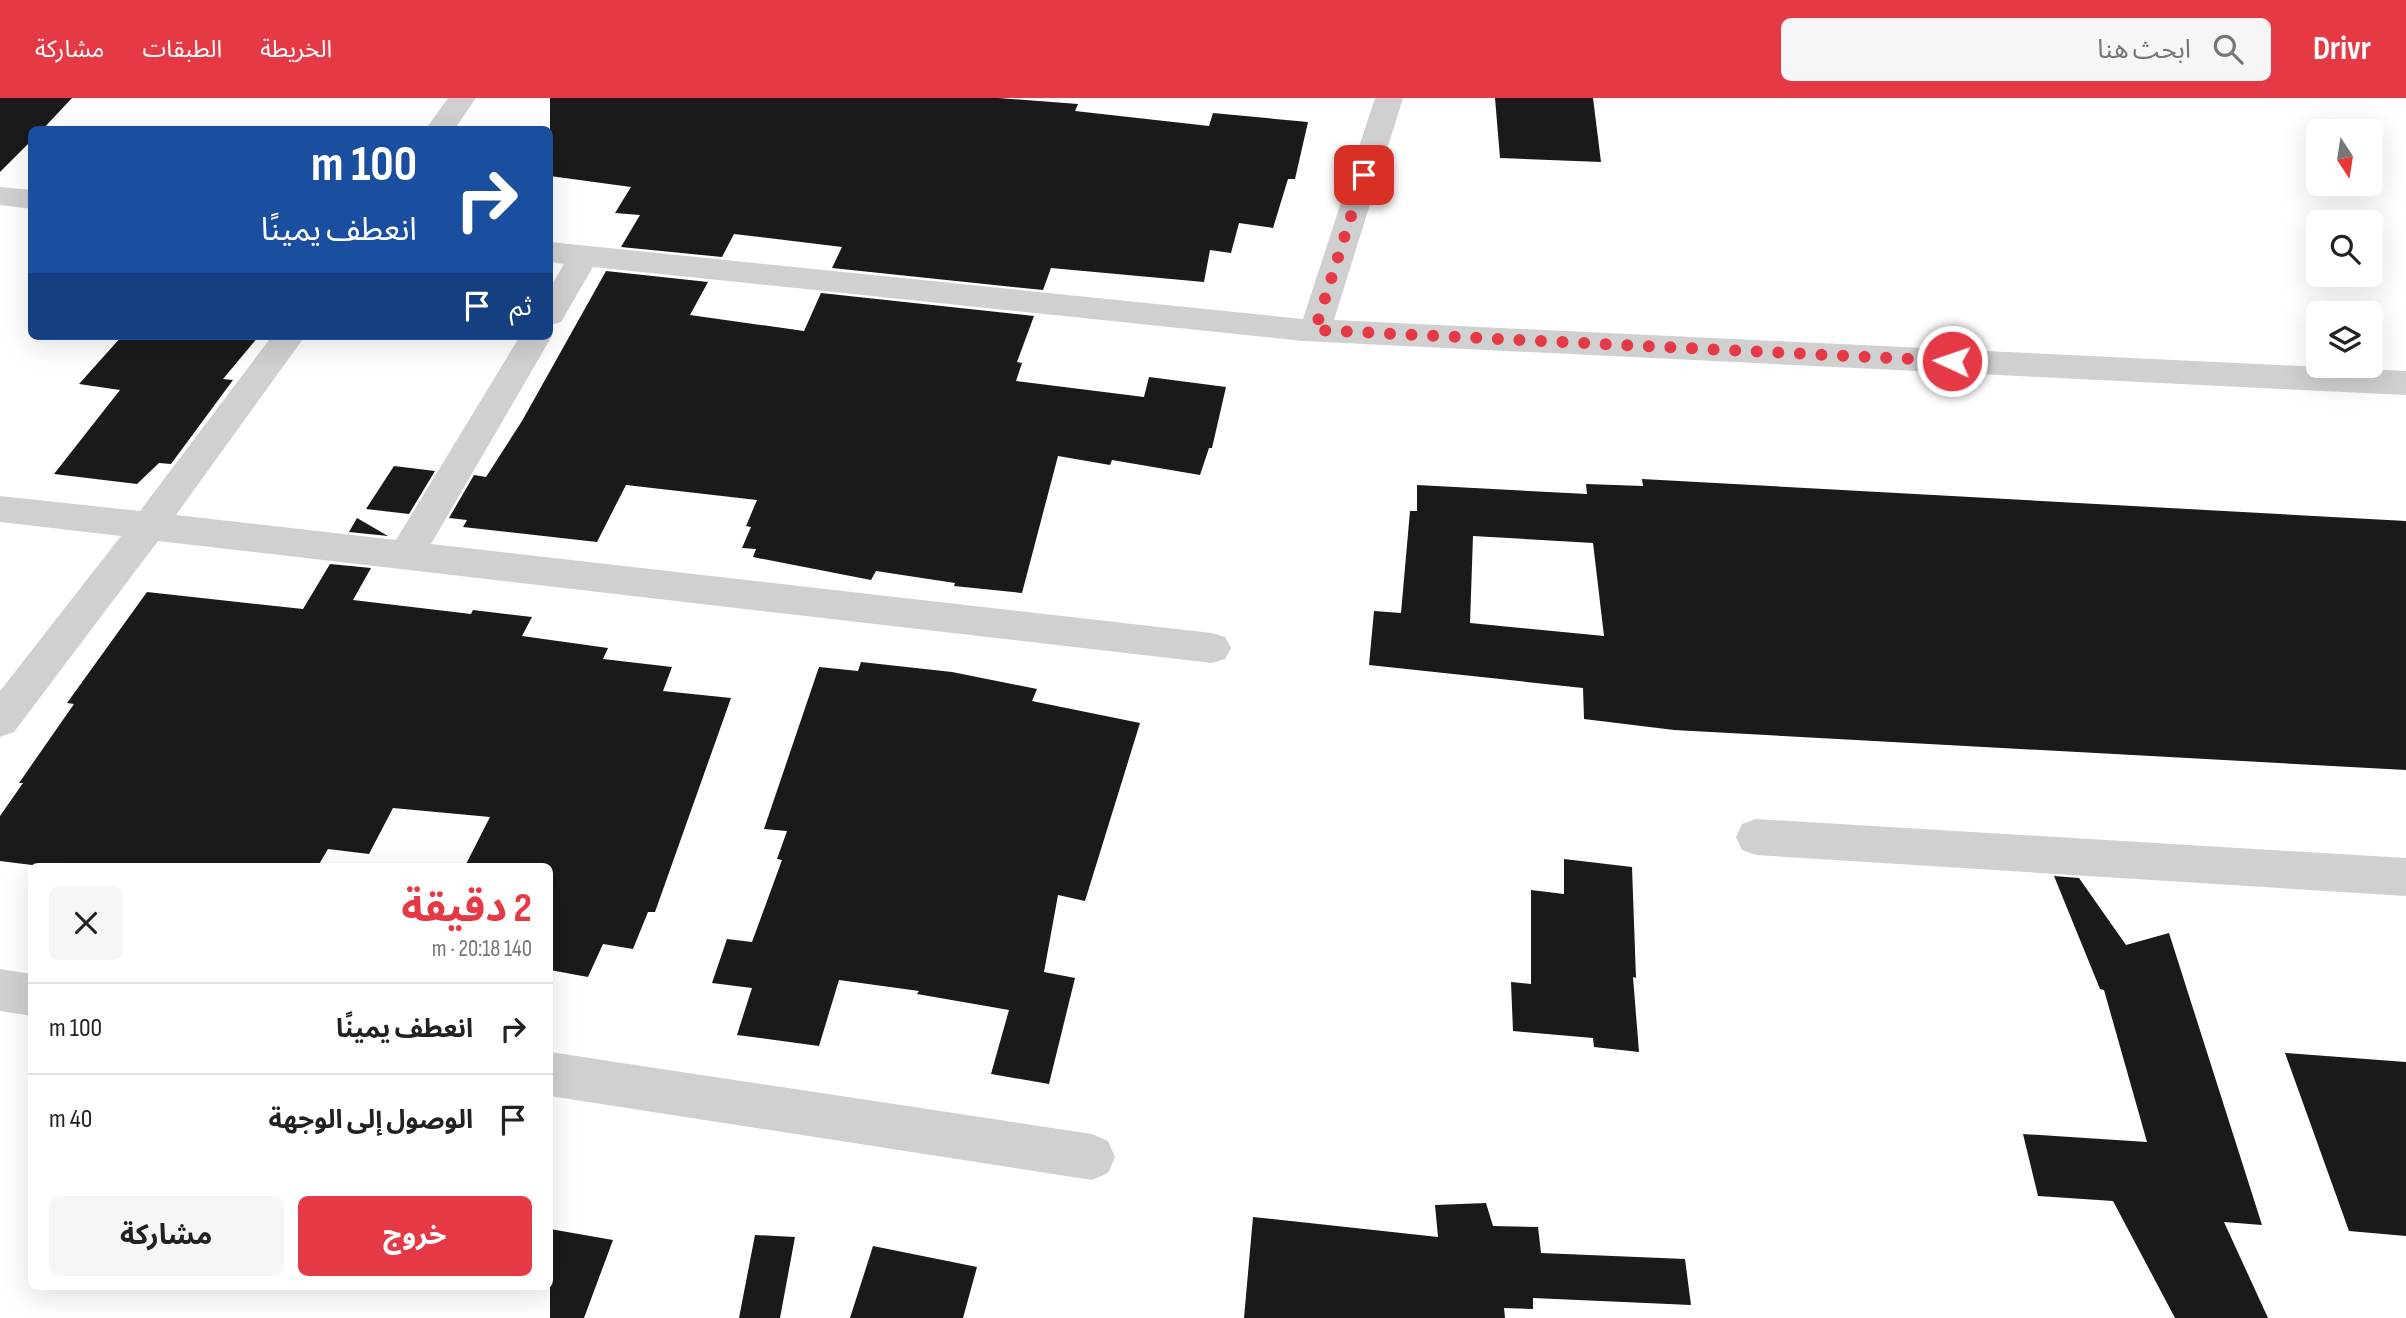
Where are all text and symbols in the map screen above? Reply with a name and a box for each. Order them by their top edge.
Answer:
search box [1781,18,2271,81]
text: Drivr [2313,29,2371,69]
icon: search [2209,30,2247,68]
text: مشاركة [35,35,104,64]
text: الطبقات [142,35,222,64]
text: الخريطة [260,35,332,64]
text: ابحث هنا [2097,35,2191,66]
north arrow [2306,119,2384,196]
map controls [2306,119,2383,378]
text: 100 m [311,136,417,195]
pin [1334,145,1394,205]
icon: right [441,154,532,245]
icon: arrive [1345,156,1383,194]
button: search [2306,210,2383,287]
text: انعطف يمينًا [261,211,417,250]
icon: arrive [458,287,496,325]
text: ثم [510,292,532,323]
button: layers [2306,301,2383,378]
position arrow [1915,324,1989,398]
text: 2 دقيقة [401,883,532,934]
button: close [49,886,123,960]
text: 140 m · 20:18 [432,935,532,963]
icon: right [494,1010,532,1048]
text: 100 m [49,1013,102,1044]
text: انعطف يمينًا [336,1014,473,1045]
icon: arrive [494,1101,532,1139]
text: 40 m [49,1104,92,1135]
text: الوصول إلى الوجهة [269,1105,473,1136]
button: مشاركة [49,1196,284,1276]
button: خروج [298,1196,532,1276]

